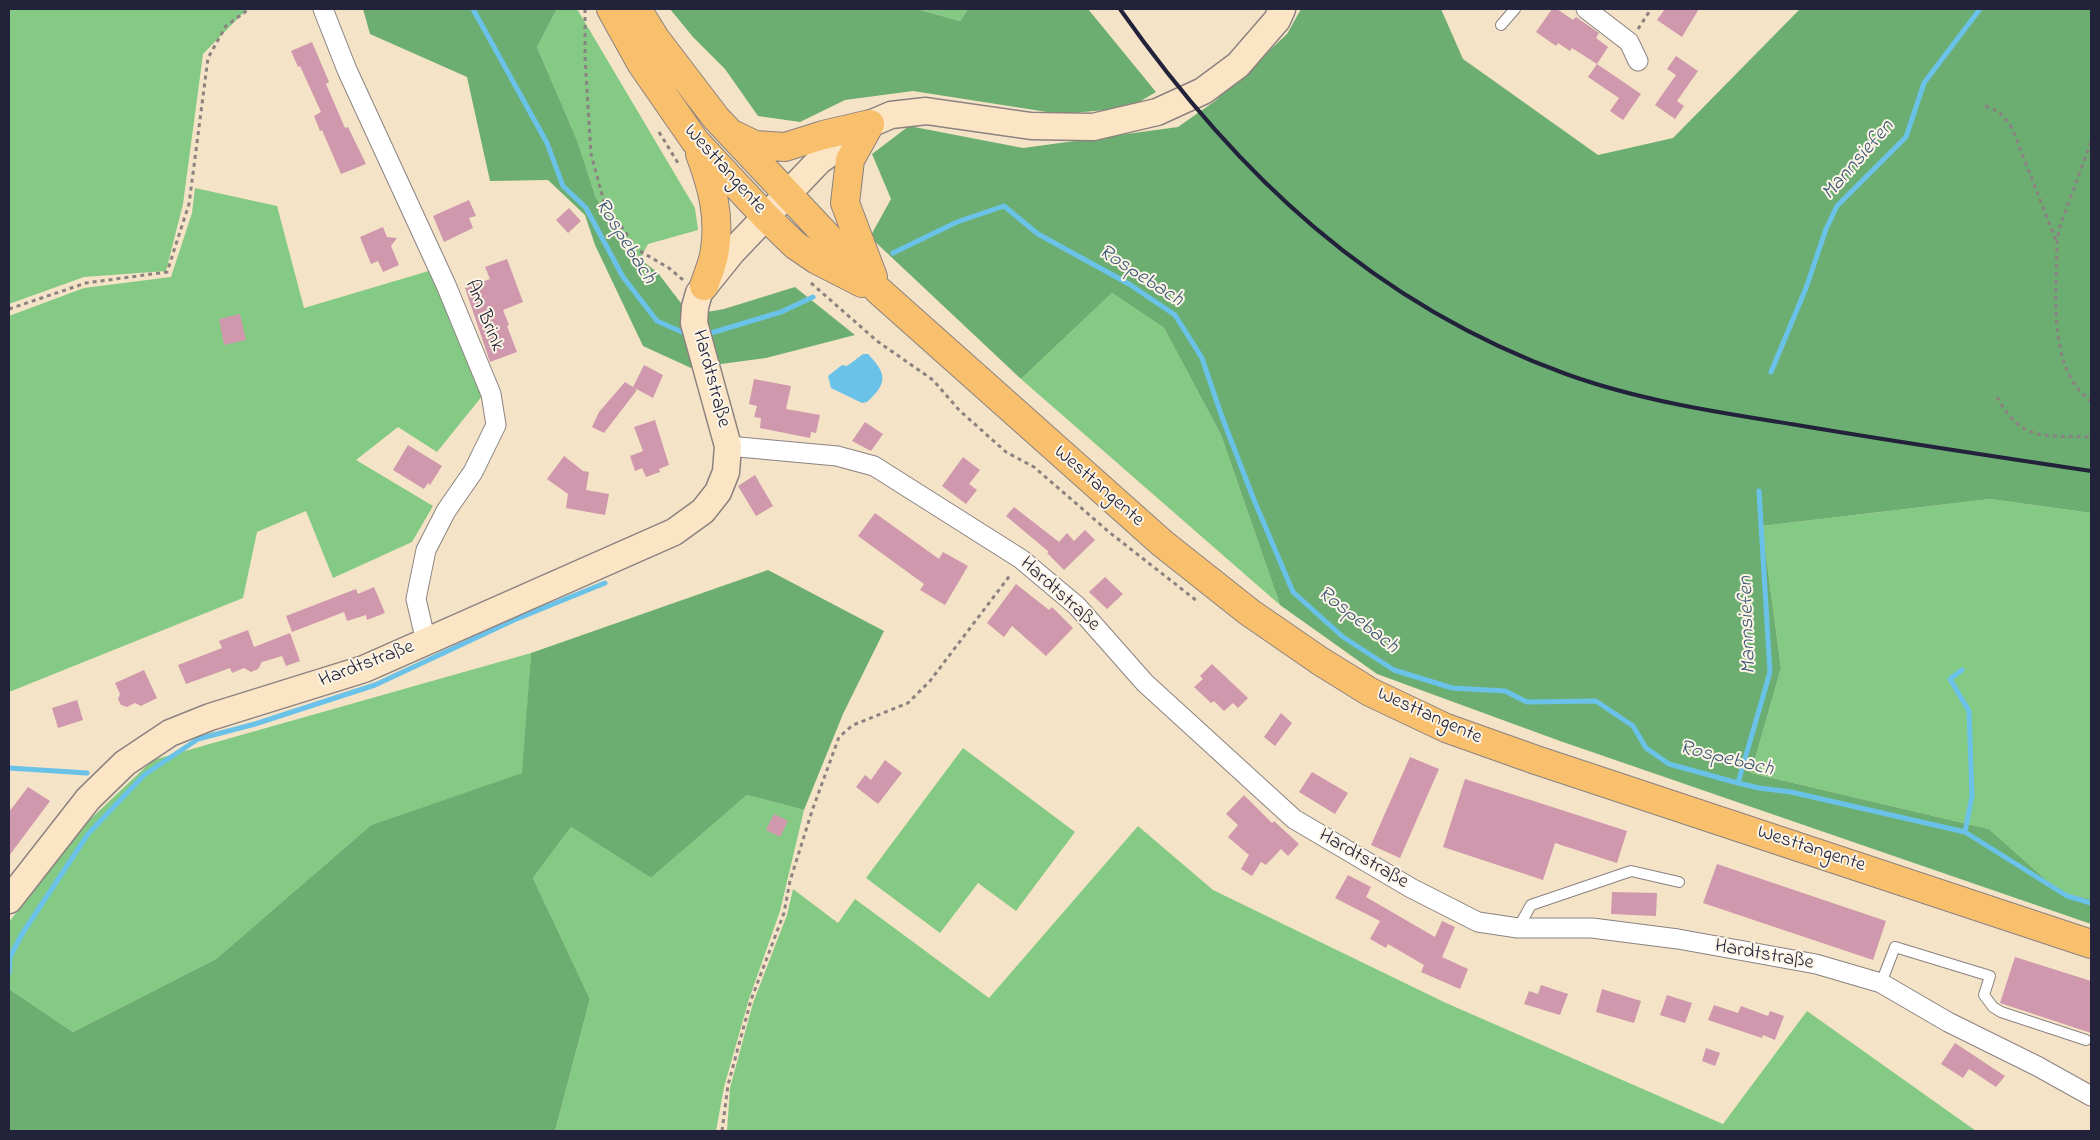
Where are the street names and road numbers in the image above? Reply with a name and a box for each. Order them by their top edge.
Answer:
street label: Westtangente [678,120,770,220]
street label: Am Brink [458,277,508,355]
street label: Hardtstraße [685,328,735,430]
street label: Westtangente [1048,441,1148,533]
street label: Hardtstraße [1014,553,1104,637]
street label: Hardtstraße [316,636,418,694]
street label: Westtangente [1373,683,1485,751]
street label: Westtangente [1754,821,1868,879]
street label: Hardtstraße [1314,825,1412,895]
street label: Hardtstraße [1713,936,1815,976]

